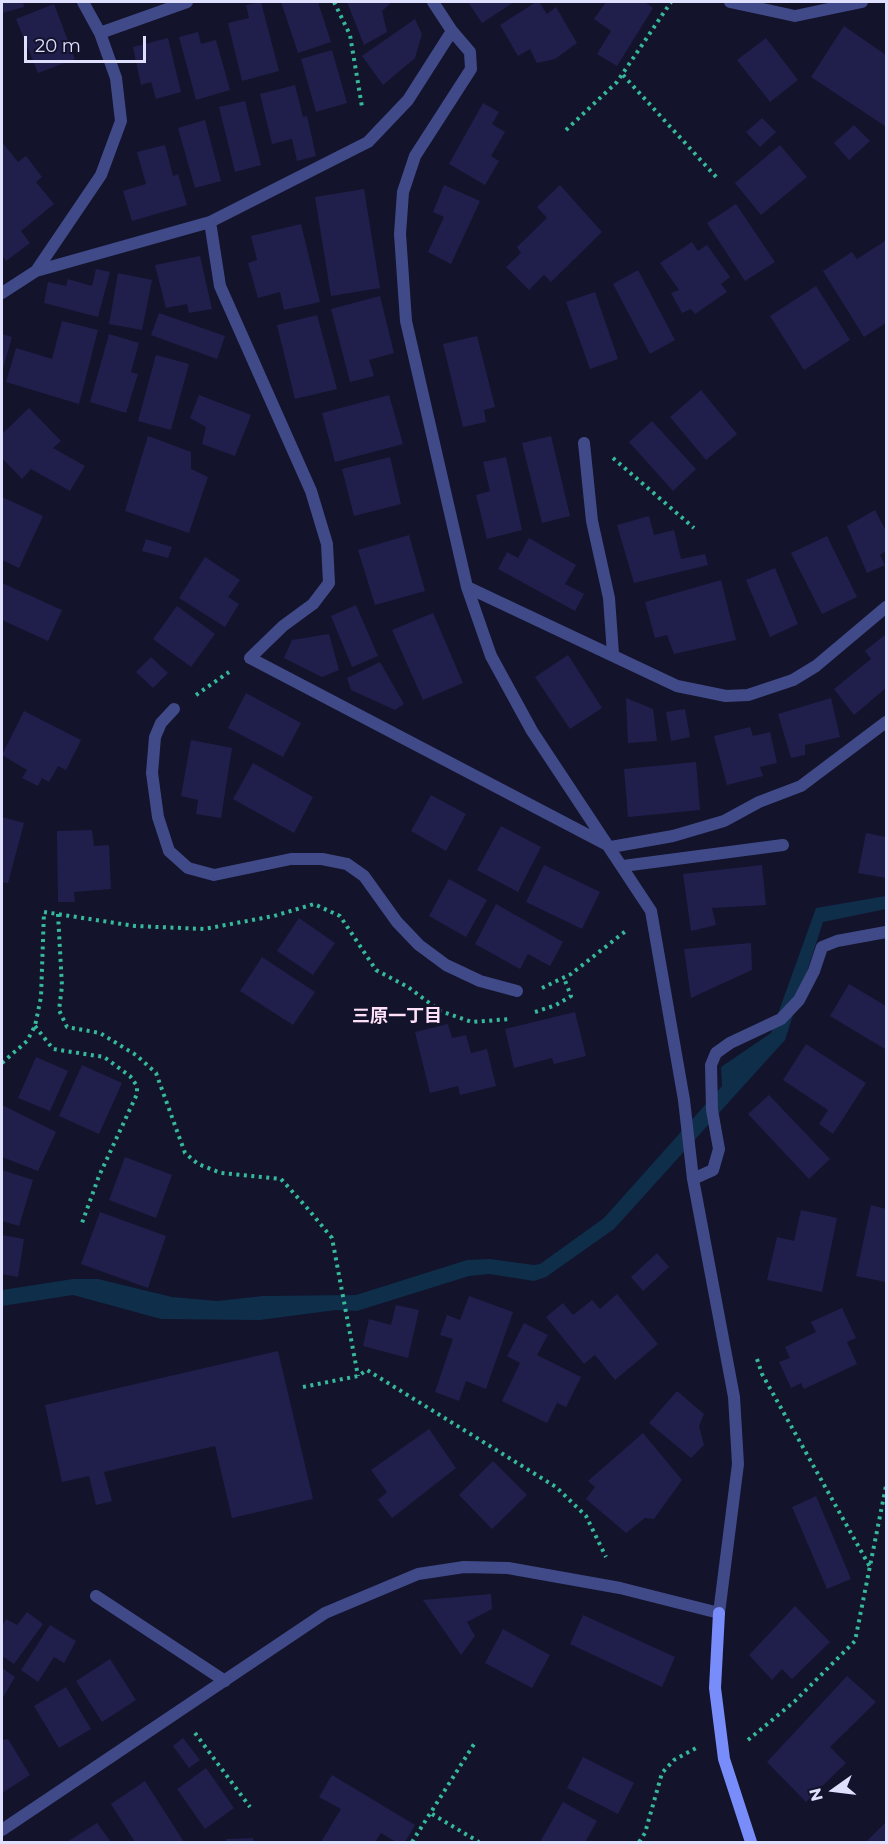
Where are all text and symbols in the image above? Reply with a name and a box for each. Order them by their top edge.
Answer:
scale bar [27,24,148,62]
text: 20 m [35,35,81,57]
district label: 三原一丁目 [352,1006,442,1028]
north arrow [804,1760,864,1820]
text: N [805,1786,827,1803]

